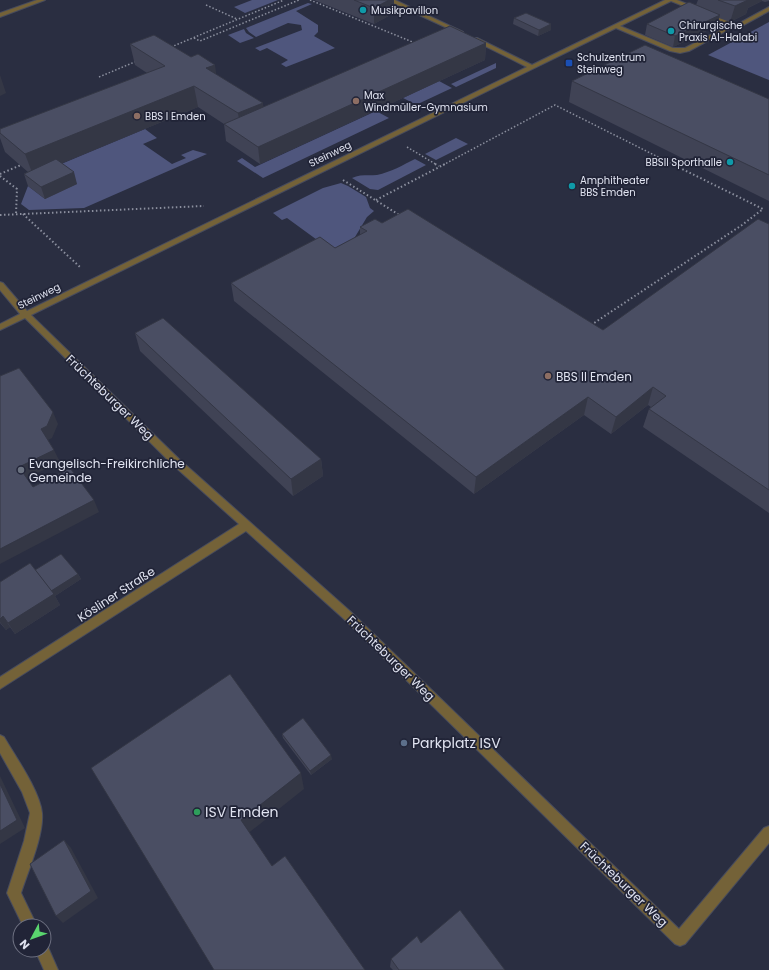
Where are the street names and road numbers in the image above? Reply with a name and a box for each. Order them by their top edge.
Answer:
street label: Steinweg [306,137,354,171]
street label: Steinweg [15,279,63,313]
street label: Früchteburger Weg [62,351,158,443]
street label: Kösliner Straße [74,563,158,625]
street label: Früchteburger Weg [343,612,439,704]
street label: Früchteburger Weg [576,838,672,930]

